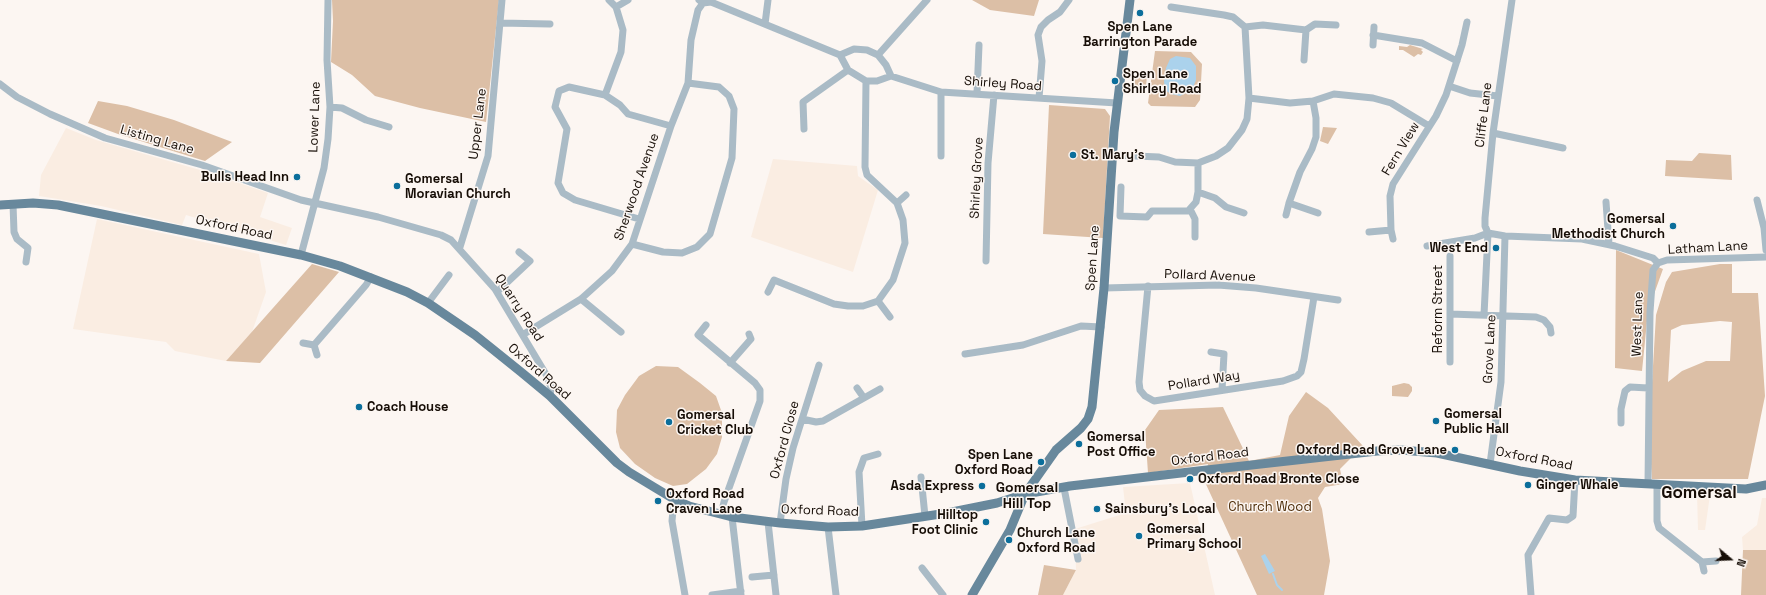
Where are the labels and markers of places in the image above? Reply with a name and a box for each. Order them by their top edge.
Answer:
marker: Spen Lane Barrington Parade [1135,8,1145,18]
place label: Spen Lane Barrington Parade [1083,19,1197,50]
place label: Spen Lane Shirley Road [1123,66,1202,97]
marker: Spen Lane Shirley Road [1110,76,1120,86]
place label: St. Mary's [1081,147,1145,163]
marker: St. Mary's [1068,150,1078,160]
place label: Bulls Head Inn [201,169,289,185]
place label: Gomersal Moravian Church [405,171,511,202]
marker: Bulls Head Inn [292,172,302,182]
marker: Gomersal Moravian Church [392,181,402,191]
place label: Gomersal Methodist Church [1552,211,1665,242]
marker: Gomersal Methodist Church [1668,221,1678,231]
place label: West End [1429,240,1488,256]
marker: West End [1491,243,1501,253]
place label: Coach House [367,399,448,415]
marker: Coach House [354,402,364,412]
place label: Gomersal Public Hall [1444,406,1509,437]
place label: Gomersal Cricket Club [677,407,753,438]
marker: Gomersal Public Hall [1431,416,1441,426]
marker: Gomersal Cricket Club [664,417,674,427]
place label: Gomersal Post Office [1087,429,1155,460]
marker: Gomersal Post Office [1074,439,1084,449]
place label: Oxford Road Grove Lane [1296,442,1447,458]
marker: Oxford Road Grove Lane [1450,445,1460,455]
place label: Spen Lane Oxford Road [955,447,1033,478]
marker: Spen Lane Oxford Road [1036,457,1046,467]
place label: Oxford Road Bronte Close [1198,471,1359,487]
marker: Oxford Road Bronte Close [1185,474,1195,484]
place label: Ginger Whale [1536,477,1618,493]
place label: Asda Express [891,478,974,494]
marker: Ginger Whale [1523,480,1533,490]
marker: Asda Express [977,481,987,491]
place label: Oxford Road Craven Lane [666,486,744,517]
marker: Oxford Road Craven Lane [653,496,663,506]
place label: Sainsbury's Local [1105,501,1216,517]
marker: Sainsbury's Local [1092,504,1102,514]
place label: Hilltop Foot Clinic [912,507,978,538]
marker: Hilltop Foot Clinic [981,517,991,527]
place label: Gomersal Primary School [1147,521,1241,552]
place label: Church Lane Oxford Road [1017,525,1095,556]
marker: Gomersal Primary School [1134,531,1144,541]
marker: Church Lane Oxford Road [1004,535,1014,545]

